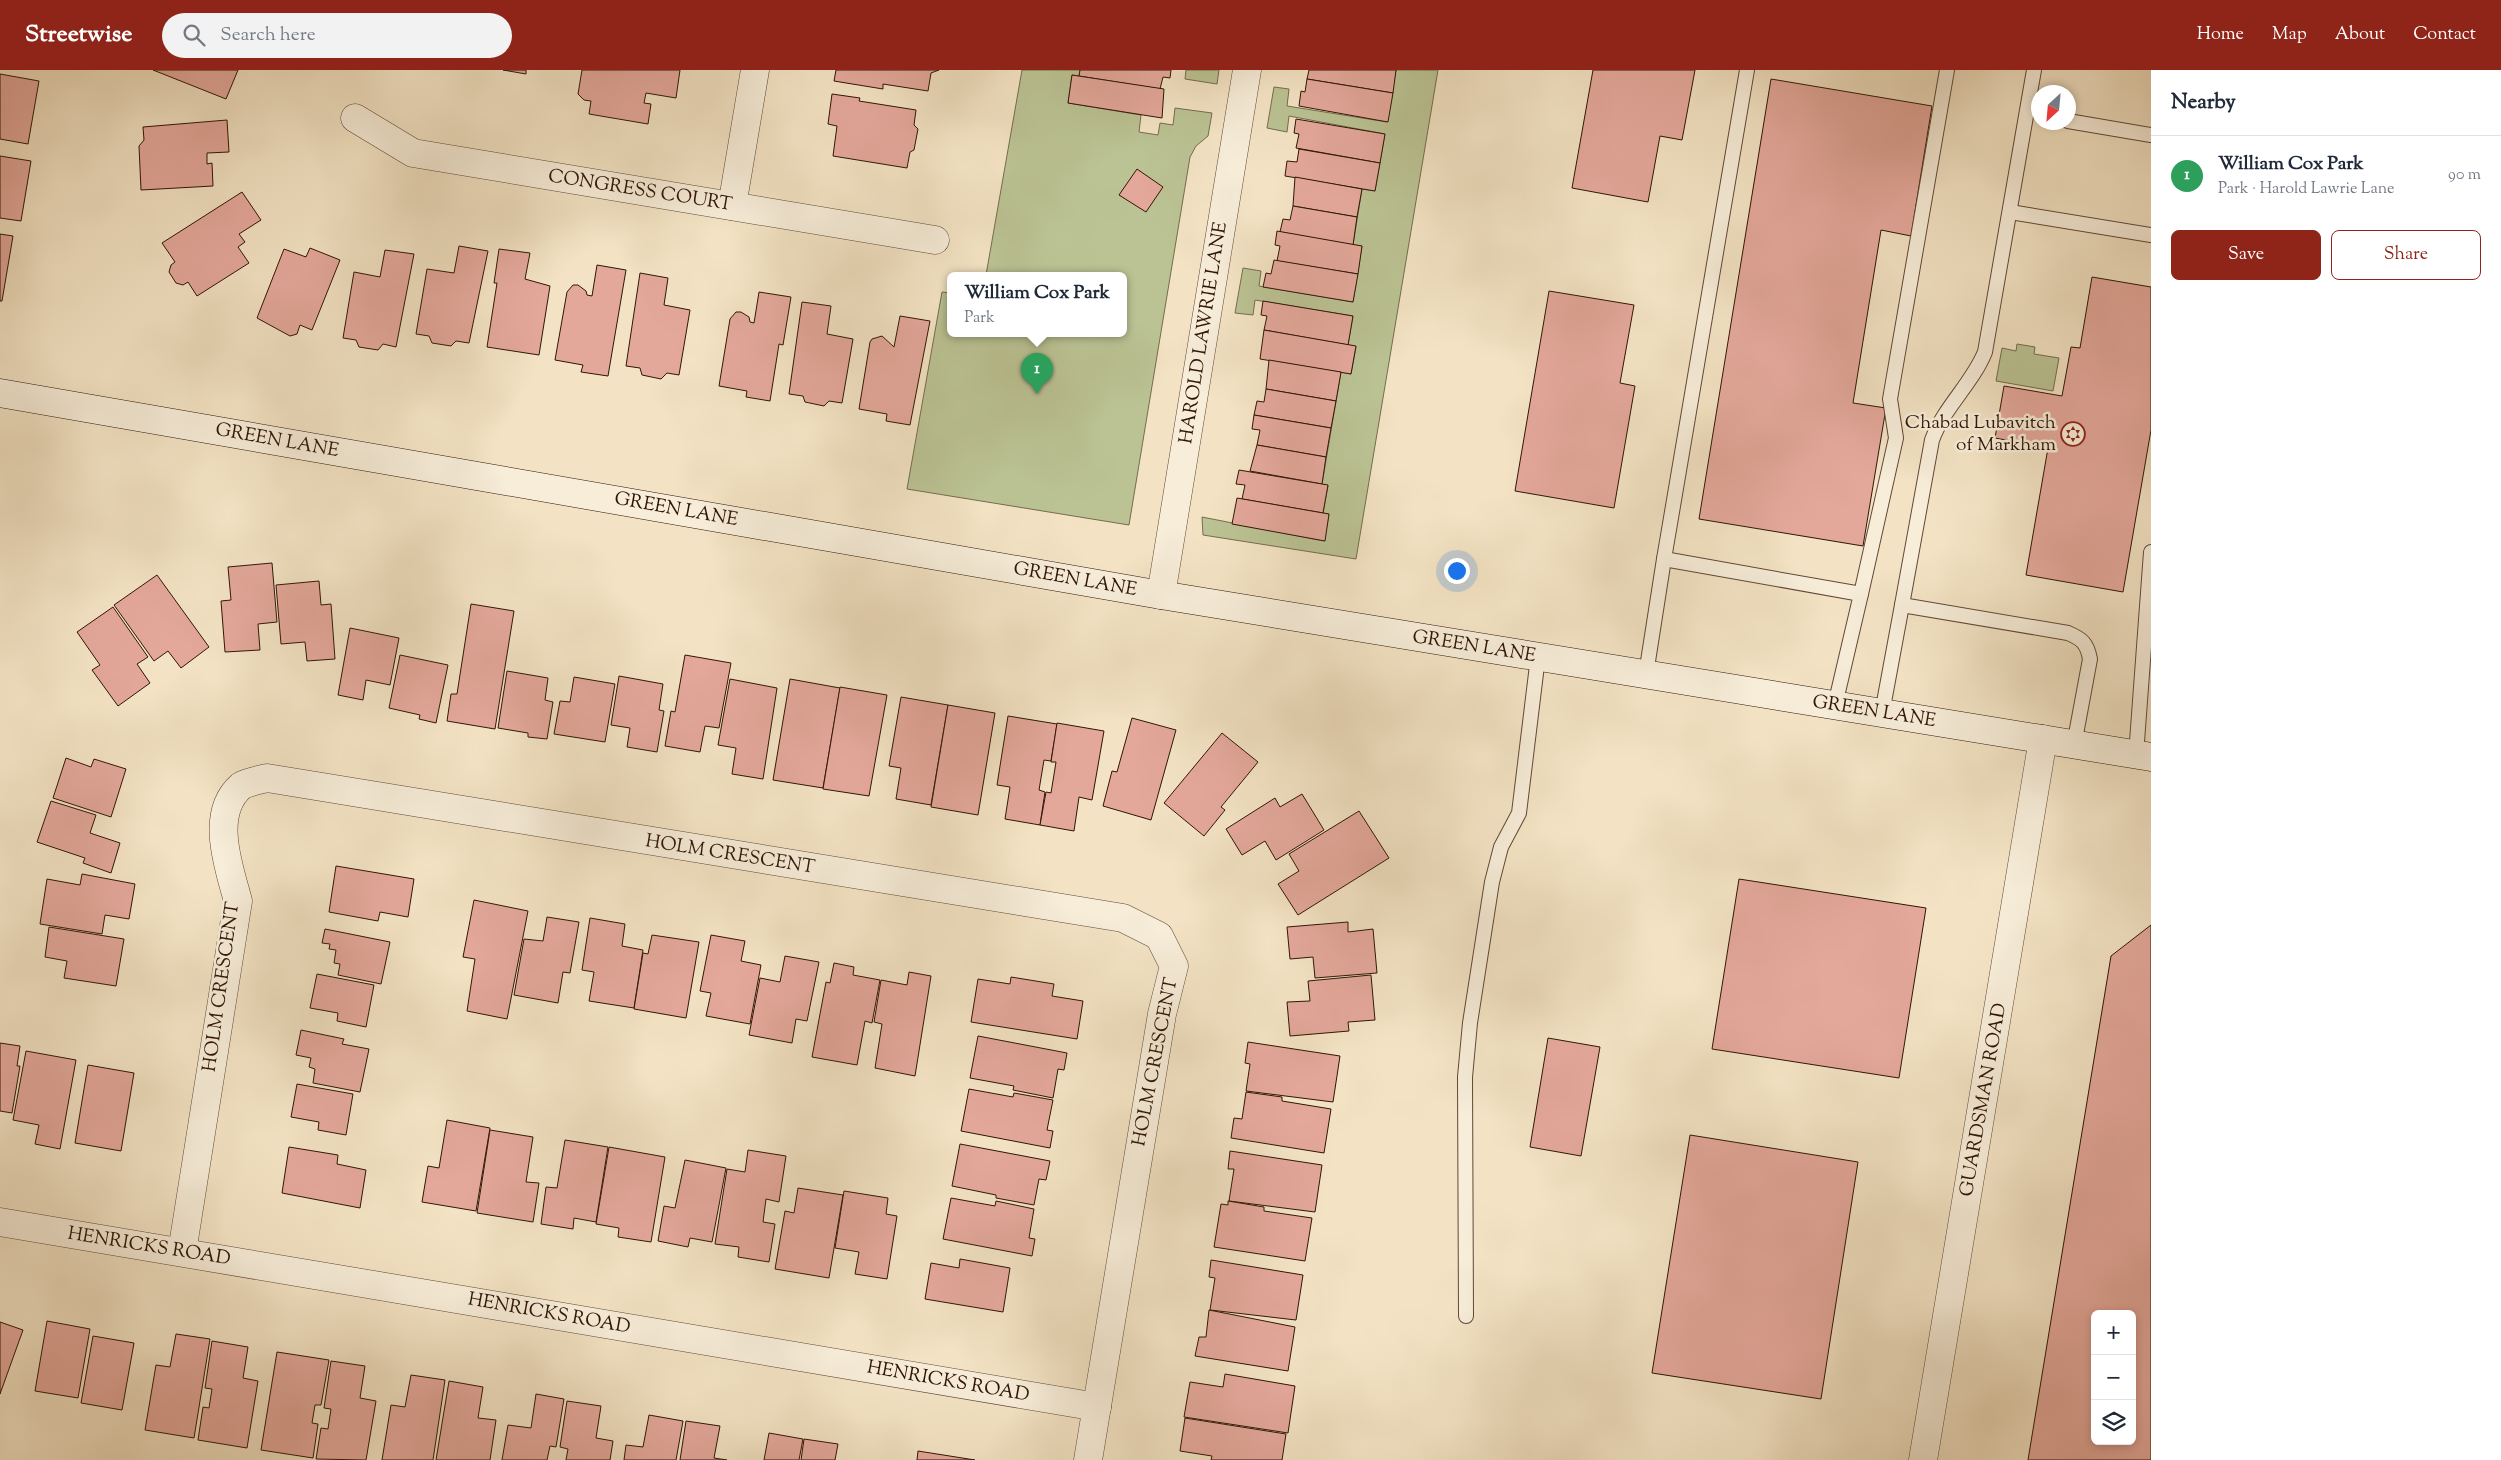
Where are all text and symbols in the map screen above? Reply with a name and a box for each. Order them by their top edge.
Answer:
search box [162,13,512,58]
text: Streetwise [25,18,132,52]
icon: search [180,21,208,49]
text: Search here [220,22,316,49]
text: Home [2197,22,2244,48]
text: Map [2272,22,2307,48]
text: About [2335,22,2385,48]
text: Contact [2413,22,2476,48]
north arrow [2031,85,2076,130]
text: Nearby [2171,88,2236,118]
text: William Cox Park [2218,151,2364,178]
street label: CONGRESS COURT [546,163,734,219]
text: 1 [2184,164,2190,187]
text: 90 m [2448,164,2481,187]
text: Park · Harold Lawrie Lane [2218,178,2395,201]
street label: HAROLD LAWRIE LANE [1173,219,1235,446]
button: Save [2171,230,2321,280]
button: Share [2331,230,2481,280]
popup [947,272,1127,337]
text: William Cox Park [964,280,1110,307]
text: Park [964,307,995,330]
pin: 1 [1021,353,1053,394]
place label: Chabad Lubavitch of Markham [1905,410,2056,459]
street label: GREEN LANE [213,417,341,465]
synagogue icon: Chabad Lubavitch of Markham [2060,421,2086,447]
street label: GREEN LANE [612,486,740,534]
street label: GREEN LANE [1011,556,1139,604]
your location [1444,558,1470,584]
street label: GREEN LANE [1410,624,1538,670]
street label: GREEN LANE [1810,689,1938,735]
street label: HOLM CRESCENT [643,828,817,882]
street label: HOLM CRESCENT [197,900,247,1074]
street label: HOLM CRESCENT [1126,975,1186,1149]
street label: GUARDSMAN ROAD [1954,1001,2014,1199]
street label: HENRICKS ROAD [66,1221,232,1273]
street label: HENRICKS ROAD [466,1286,632,1342]
map controls [2091,1310,2136,1445]
button: + [2091,1310,2136,1355]
street label: HENRICKS ROAD [865,1354,1031,1410]
button: − [2091,1355,2136,1400]
button: layers [2091,1400,2136,1445]

